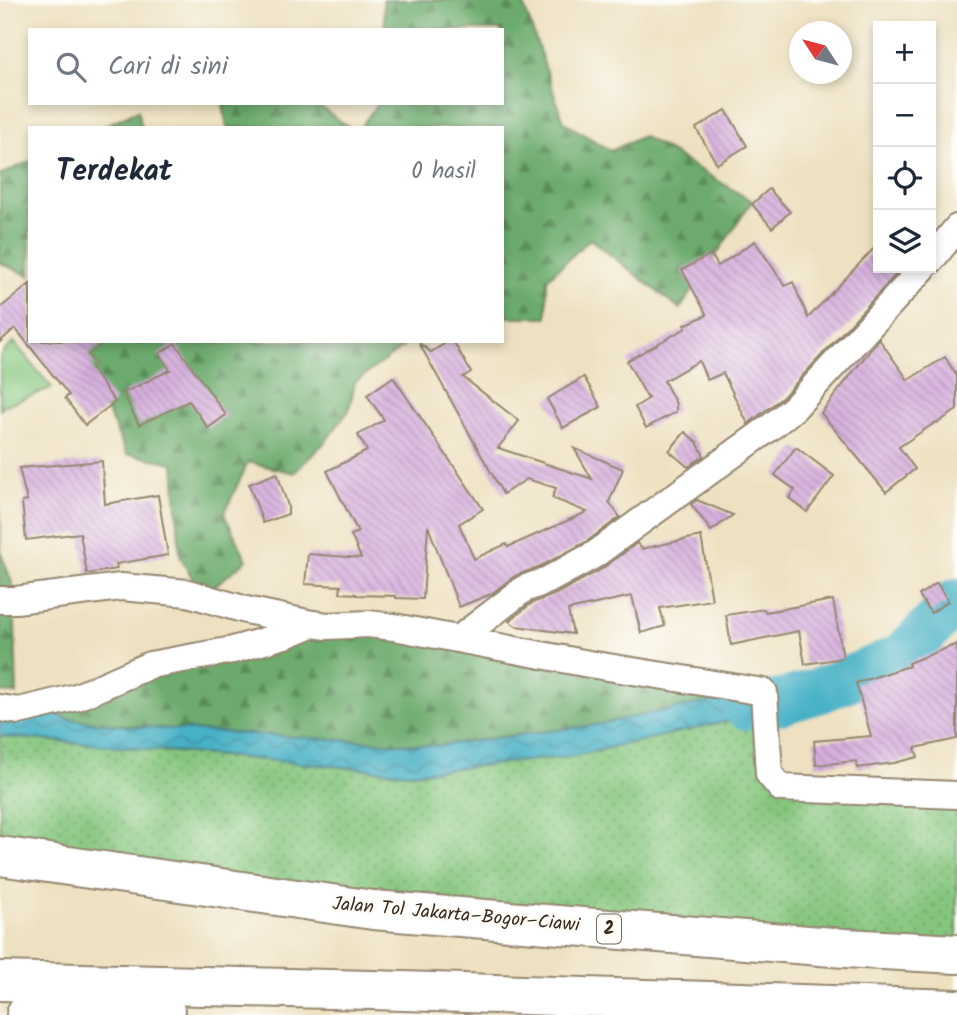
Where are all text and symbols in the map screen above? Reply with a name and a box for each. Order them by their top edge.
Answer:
north arrow [789,21,852,84]
map controls [873,21,936,273]
button: + [873,21,936,84]
search box [28,28,504,105]
text: Cari di sini [108,46,228,88]
icon: search [52,48,90,86]
button: − [873,84,936,147]
button: locate [873,147,936,210]
text: Terdekat [56,148,172,196]
text: 0 hasil [411,154,476,190]
button: layers [873,210,936,273]
street label: Jalan Tol Jakarta–Bogor–Ciawi [331,889,582,941]
road number: 2 [597,914,621,944]

